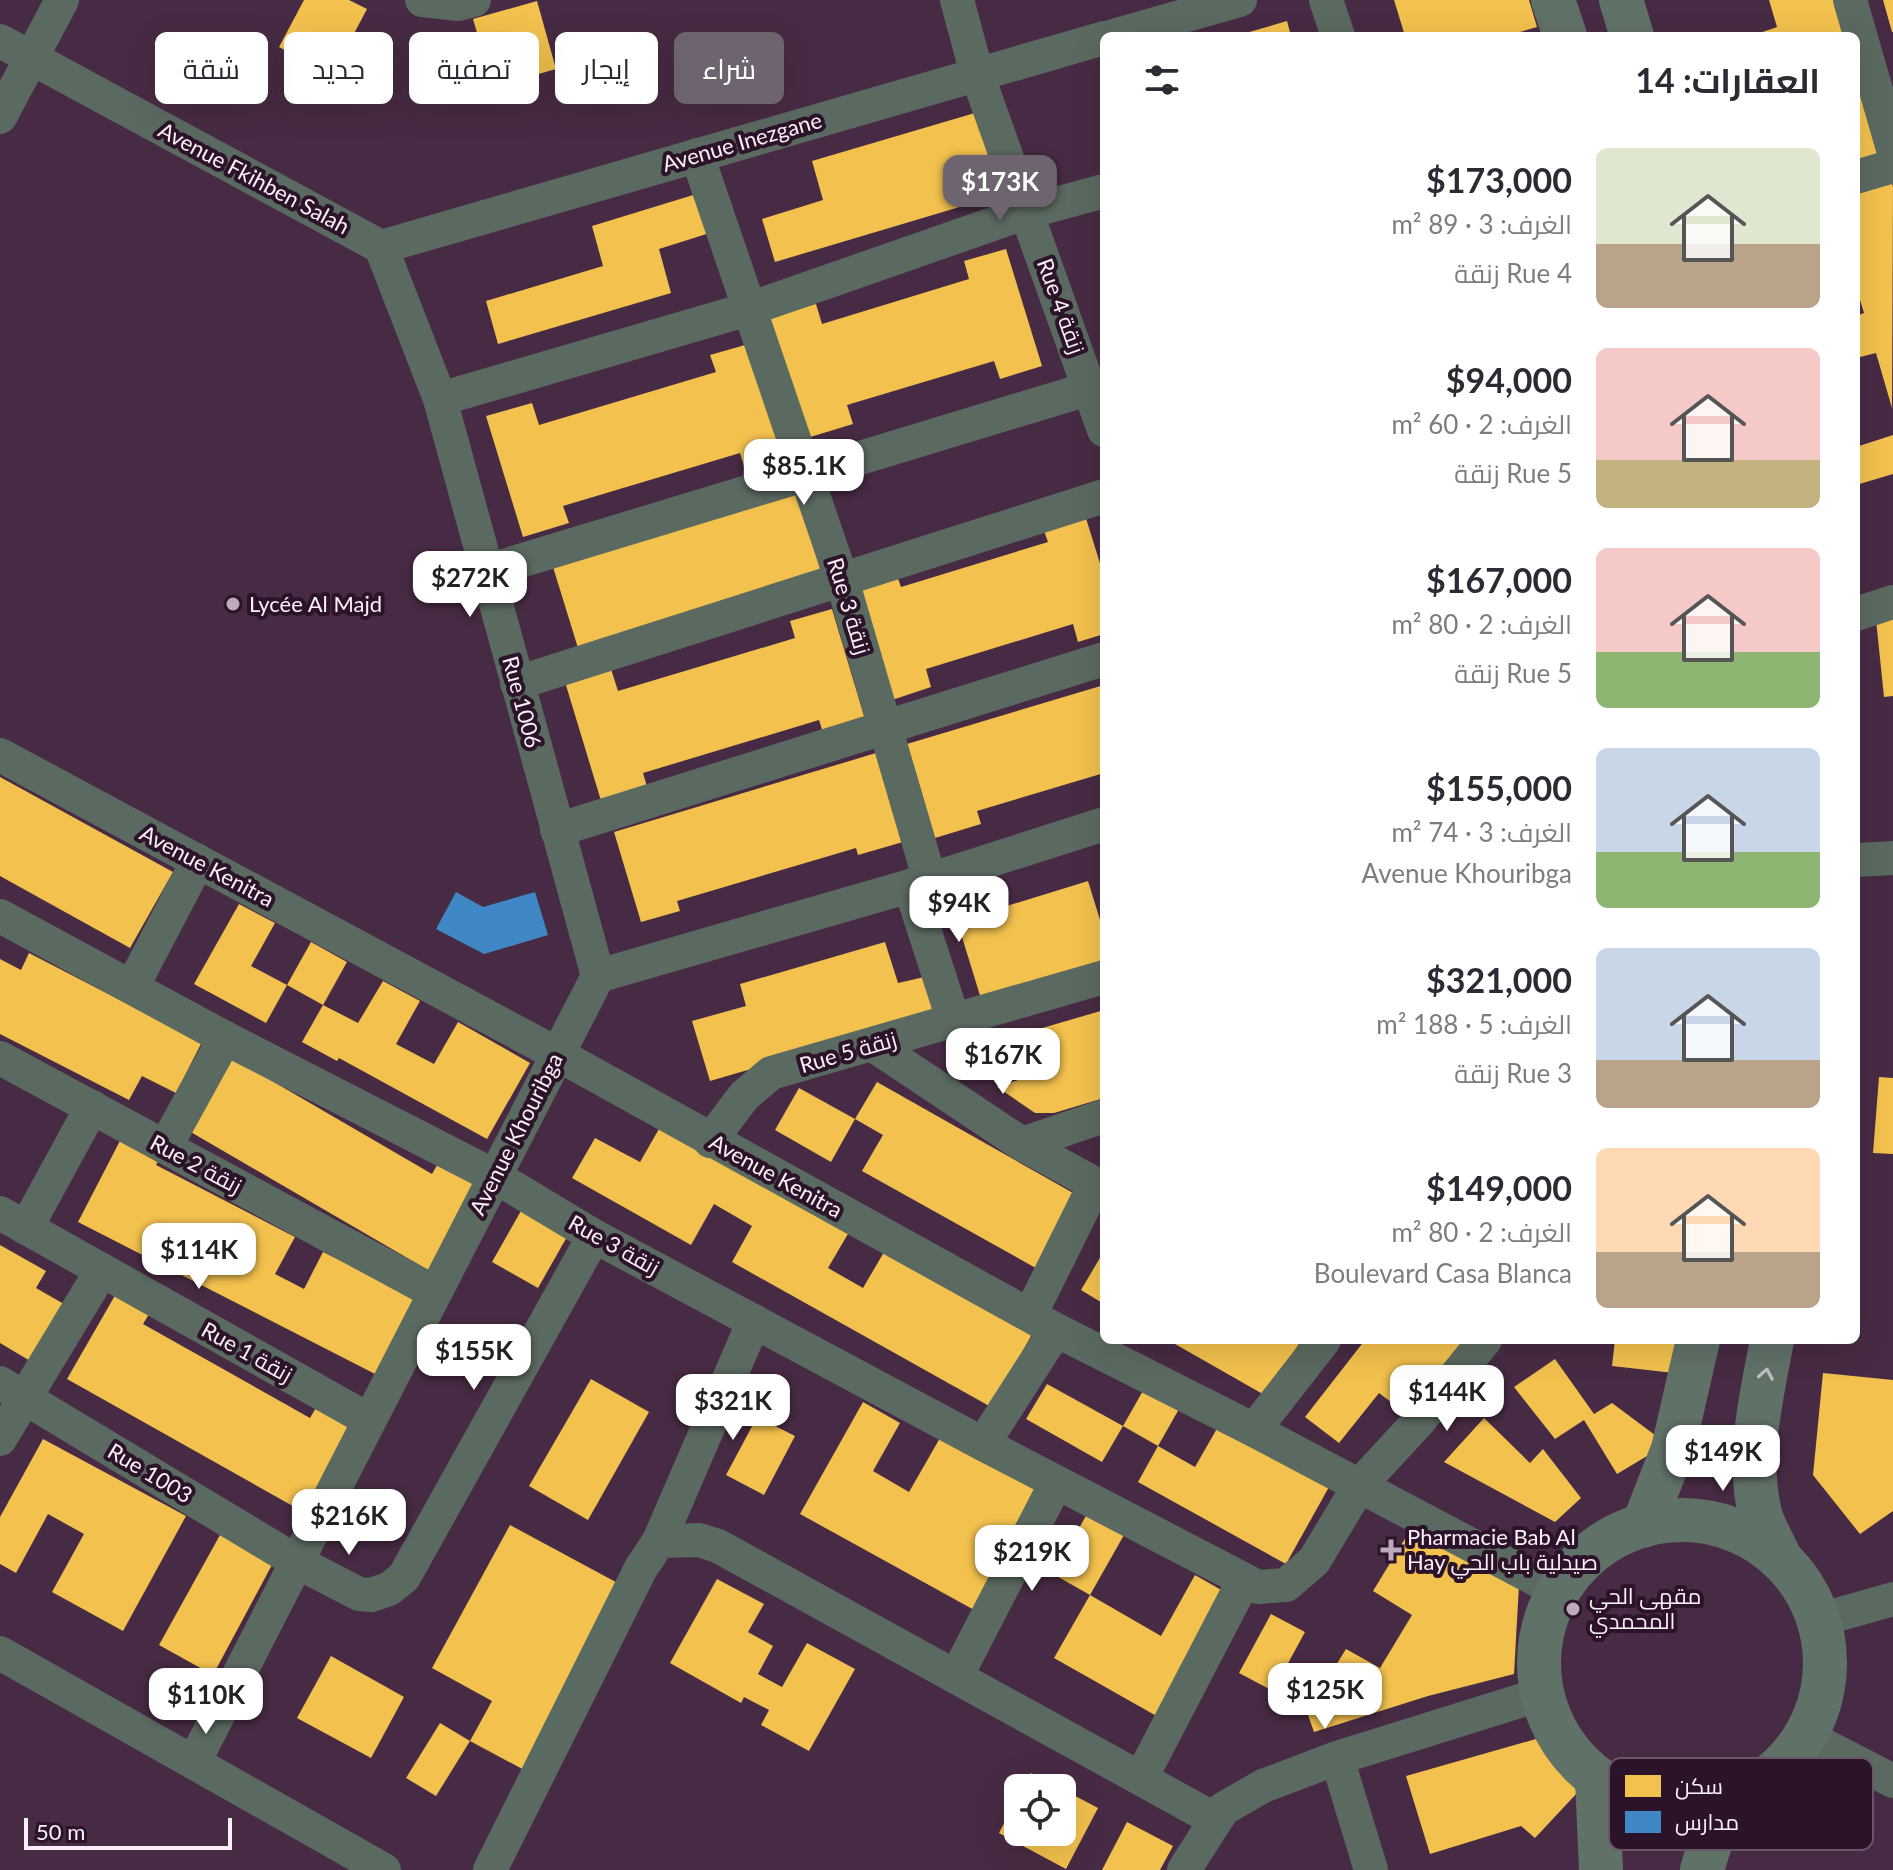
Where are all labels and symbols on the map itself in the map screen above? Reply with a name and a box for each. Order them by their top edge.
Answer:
street label: Avenue Inezgane [659,106,825,177]
street label: Avenue Fkihben Salah [154,116,354,239]
pin: $173K [944,155,1056,223]
street label: Rue 4 زنقة [1032,254,1091,357]
pin: $85.1K [739,439,869,507]
pin: $272K [414,551,526,619]
street label: Rue 3 زنقة [822,554,877,657]
place label: Lycée Al Majd [249,590,382,617]
marker: Lycée Al Majd [224,595,242,613]
street label: Rue 1006 [497,653,548,751]
street label: Avenue Kenitra [136,819,279,912]
pin: $94K [912,876,1006,944]
street label: Rue 5 زنقة [796,1025,899,1078]
pin: $167K [947,1028,1059,1096]
street label: Avenue Khouribga [463,1048,568,1219]
street label: Rue 2 زنقة [146,1128,247,1199]
street label: Avenue Kenitra [705,1128,848,1223]
street label: Rue 3 زنقة [564,1209,664,1281]
pin: $114K [143,1223,255,1291]
street label: Rue 1 زنقة [197,1316,297,1388]
pin: $155K [418,1324,530,1392]
pin: $144K [1391,1365,1503,1433]
one-way arrow [1757,1367,1774,1380]
pin: $321K [677,1374,789,1442]
pin: $149K [1667,1425,1779,1493]
street label: Rue 1003 [103,1437,197,1508]
pin: $216K [293,1489,405,1557]
place label: Pharmacie Bab Al Hay صيدلية باب الحي [1407,1523,1598,1579]
pin: $219K [976,1525,1088,1593]
marker: Pharmacie Bab Al Hay صيدلية باب الحي [1382,1541,1400,1559]
place label: مقهى الحي المحمدي [1589,1582,1701,1638]
marker: مقهى الحي المحمدي [1564,1600,1582,1618]
pin: $125K [1269,1663,1381,1731]
pin: $110K [150,1668,262,1736]
legend [1609,1758,1873,1850]
text: سكن [1675,1772,1723,1800]
text: مدارس [1675,1808,1739,1836]
scale bar [24,1814,232,1850]

